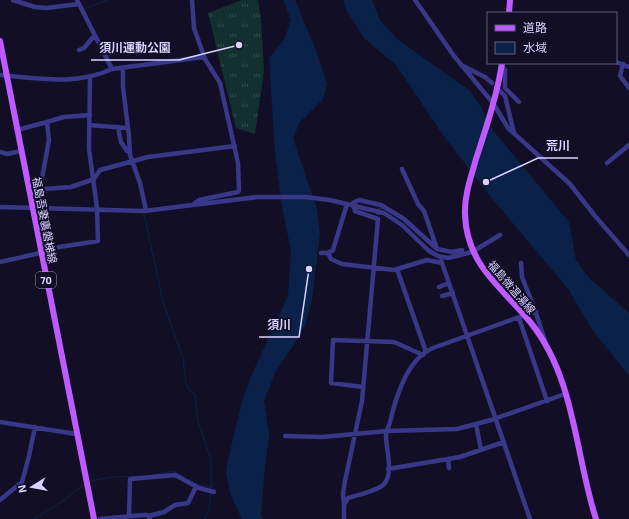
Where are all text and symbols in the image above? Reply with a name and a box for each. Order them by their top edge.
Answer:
legend [487,12,617,64]
text: 道路 [523,20,547,34]
callout: 須川運動公園 [91,36,179,60]
text: 須川運動公園 [99,40,171,54]
text: 水域 [523,40,547,54]
callout: 荒川 [538,134,578,158]
text: 荒川 [546,138,570,152]
street label: 福島吾妻裏磐梯線 [30,176,60,264]
street label: 福島微温湯線 [485,258,539,316]
road number: 70 [36,272,56,288]
callout: 須川 [259,313,299,337]
text: 須川 [267,317,291,331]
north arrow [12,467,52,507]
text: N [15,484,29,494]

